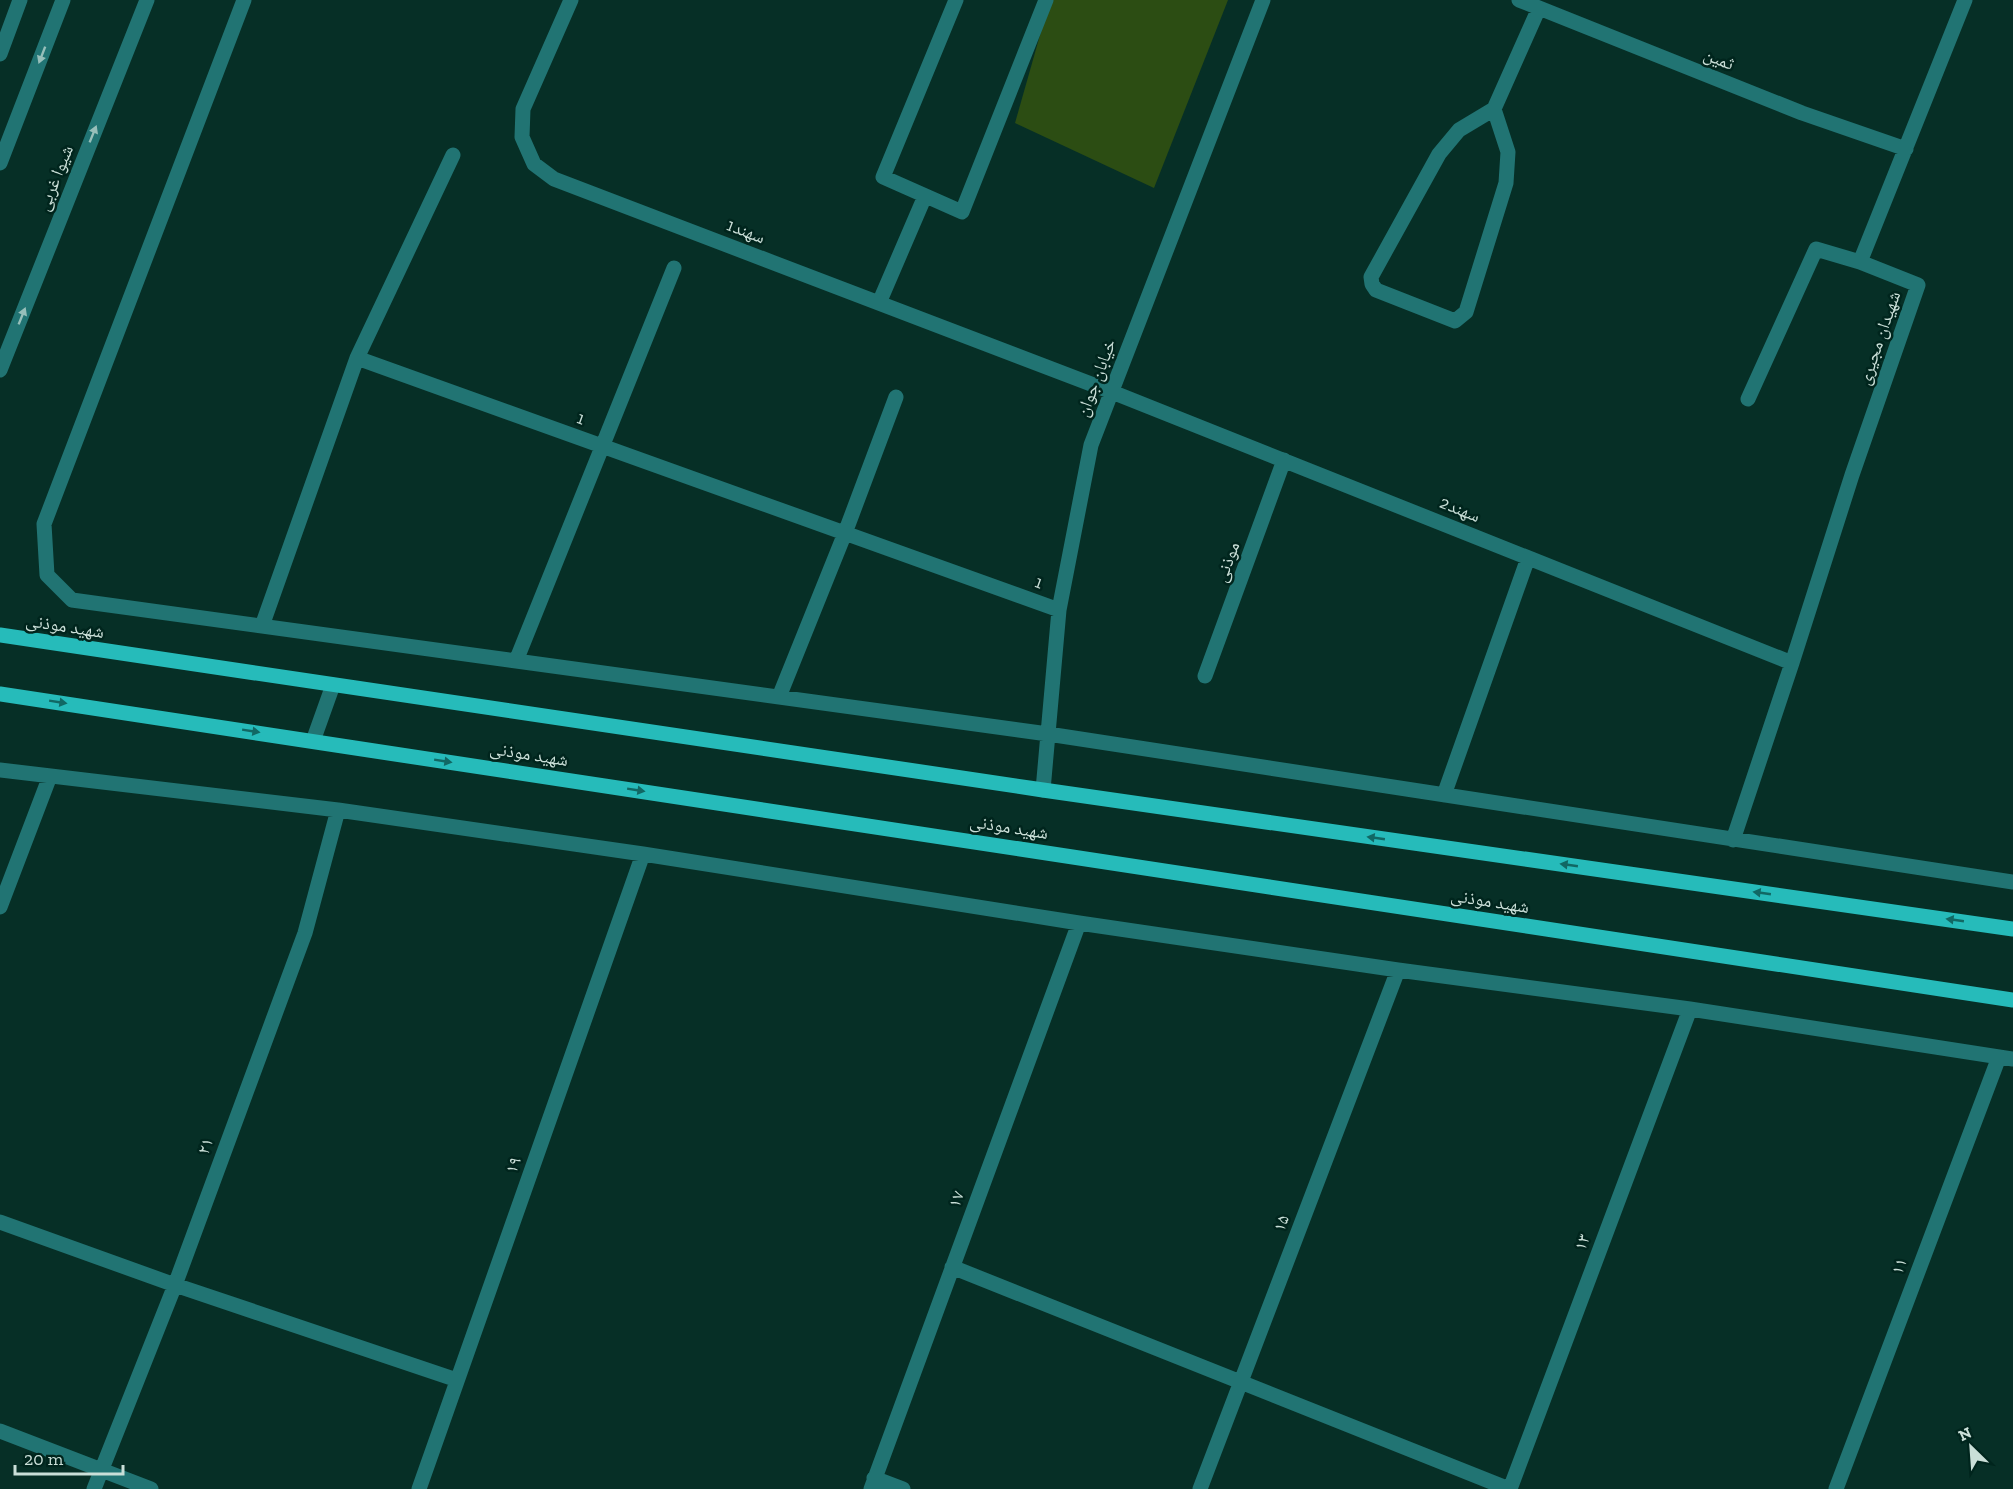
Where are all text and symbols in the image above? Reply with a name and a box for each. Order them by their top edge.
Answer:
street label: ثمین [1701,43,1737,75]
one-way arrow [37,46,47,64]
one-way arrow [89,125,99,143]
street label: شیوا غربی [32,142,78,214]
street label: 1سهند [724,214,768,248]
street label: شهیدان مجیری [1853,288,1905,388]
one-way arrow [17,306,27,324]
street label: خیابان جوان [1071,336,1121,420]
street label: 1 [574,406,588,430]
street label: 2سهند [1437,491,1483,527]
street label: موذنی [1210,539,1244,585]
street label: 1 [1032,570,1046,594]
street label: شهید موذنی [24,609,106,643]
one-way arrow [49,697,68,706]
one-way arrow [241,727,260,736]
street label: شهید موذنی [488,737,570,771]
one-way arrow [434,756,453,765]
one-way arrow [627,786,646,795]
street label: شهید موذنی [968,810,1050,844]
one-way arrow [1366,833,1385,842]
one-way arrow [1559,861,1578,870]
street label: شهید موذنی [1449,884,1531,918]
one-way arrow [1752,888,1771,897]
one-way arrow [1945,916,1964,925]
street label: ۲۱ [192,1135,218,1157]
street label: ۱۹ [500,1154,526,1176]
street label: ۱۷ [943,1188,969,1210]
street label: ۱۵ [1268,1212,1294,1234]
street label: ۱۳ [1569,1231,1595,1253]
street label: ۱۱ [1886,1255,1912,1277]
north arrow [1941,1417,2001,1477]
text: N [1955,1423,1974,1445]
scale bar [15,1438,123,1476]
text: 20 m [24,1448,64,1470]

